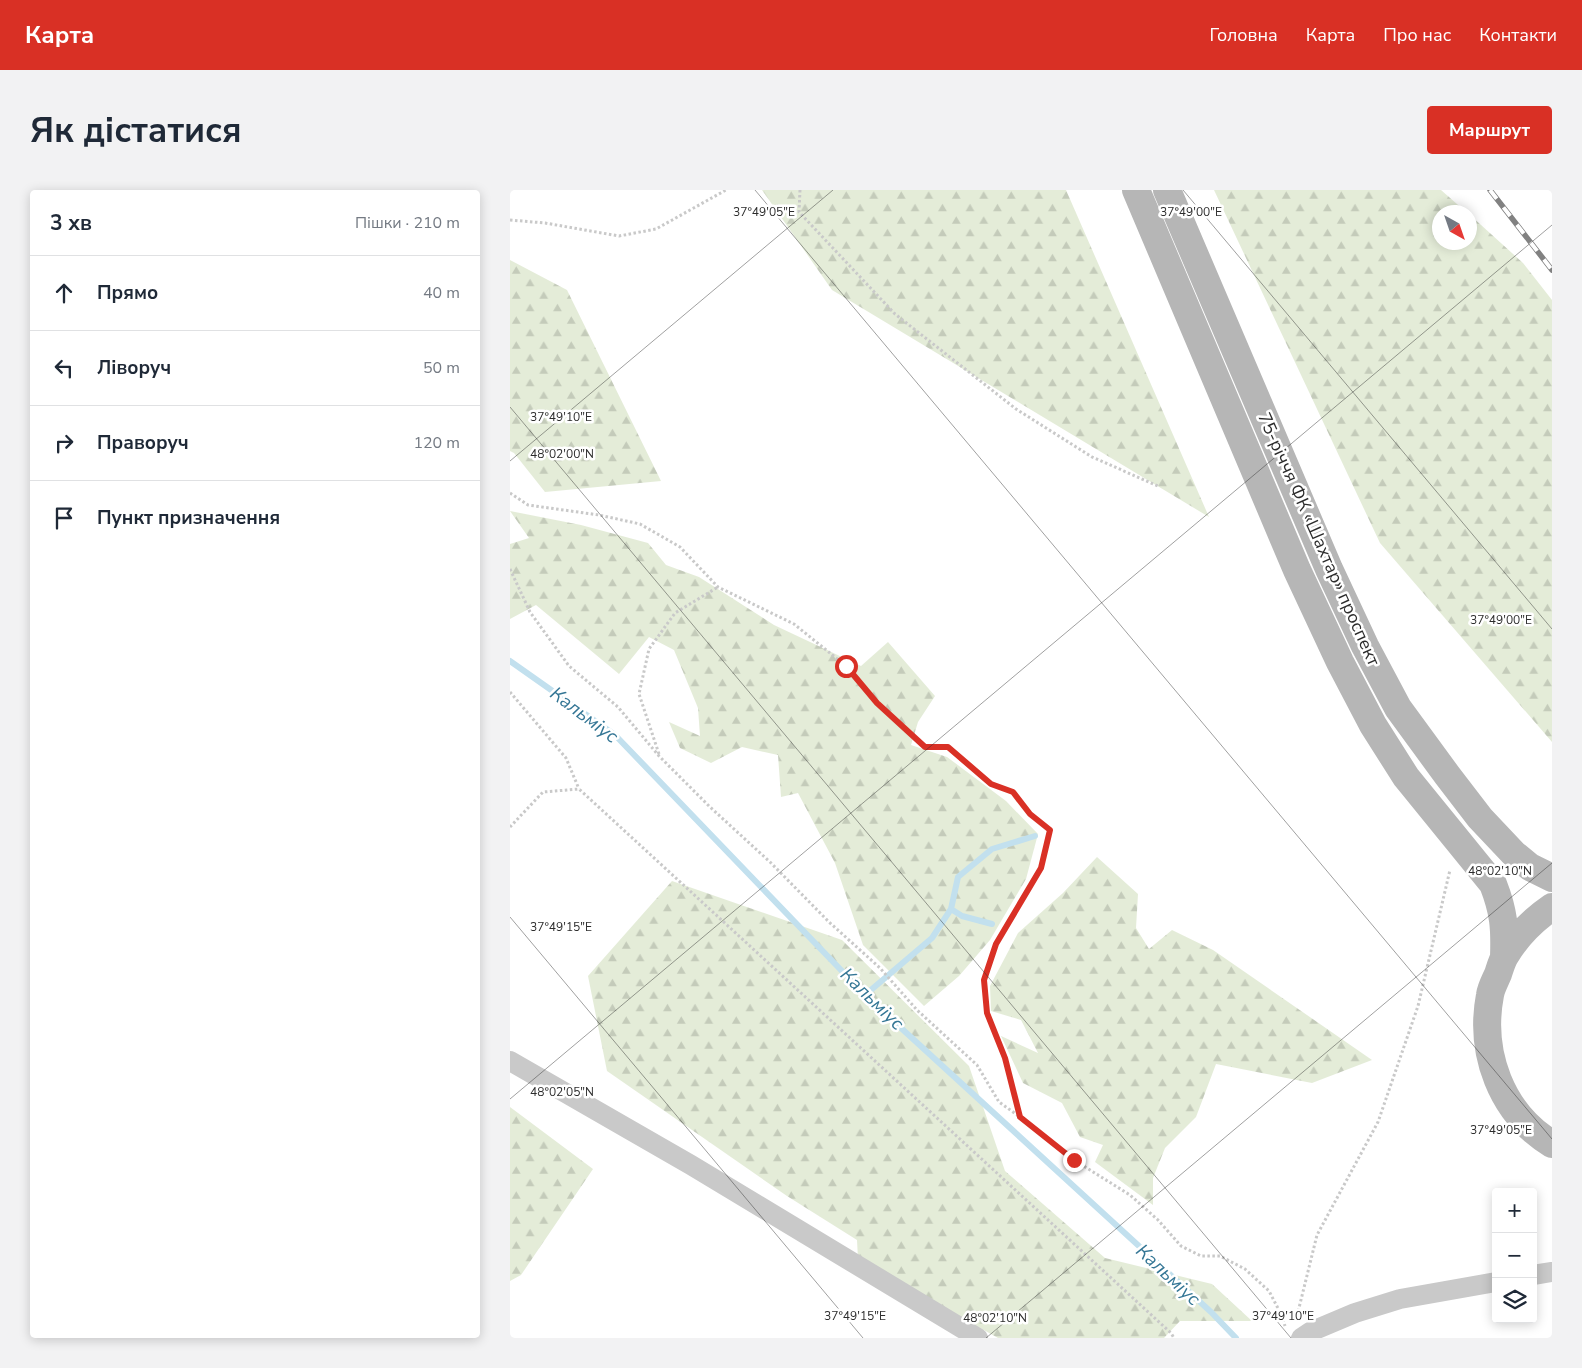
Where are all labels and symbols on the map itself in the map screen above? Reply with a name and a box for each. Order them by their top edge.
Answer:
text: 37°49'05"E [733,204,795,220]
text: 37°49'00"E [1160,204,1222,220]
north arrow [1432,205,1477,250]
text: 37°49'10"E [530,409,592,425]
street label: 75-річчя ФК «Шахтар» проспект [1252,409,1386,669]
text: 48°02'00"N [530,446,594,462]
text: 37°49'00"E [1470,612,1532,628]
route start [835,655,858,678]
water label: Кальміус [544,681,624,749]
text: 48°02'10"N [1468,863,1532,879]
text: 37°49'15"E [530,919,592,935]
water label: Кальміус [834,962,910,1036]
text: 48°02'05"N [530,1084,594,1100]
text: 37°49'05"E [1470,1122,1532,1138]
route end [1063,1149,1086,1172]
water label: Кальміус [1130,1238,1206,1312]
text: 37°49'15"E [824,1308,886,1324]
text: 37°49'10"E [1252,1308,1314,1324]
text: 48°02'10"N [963,1310,1027,1326]

